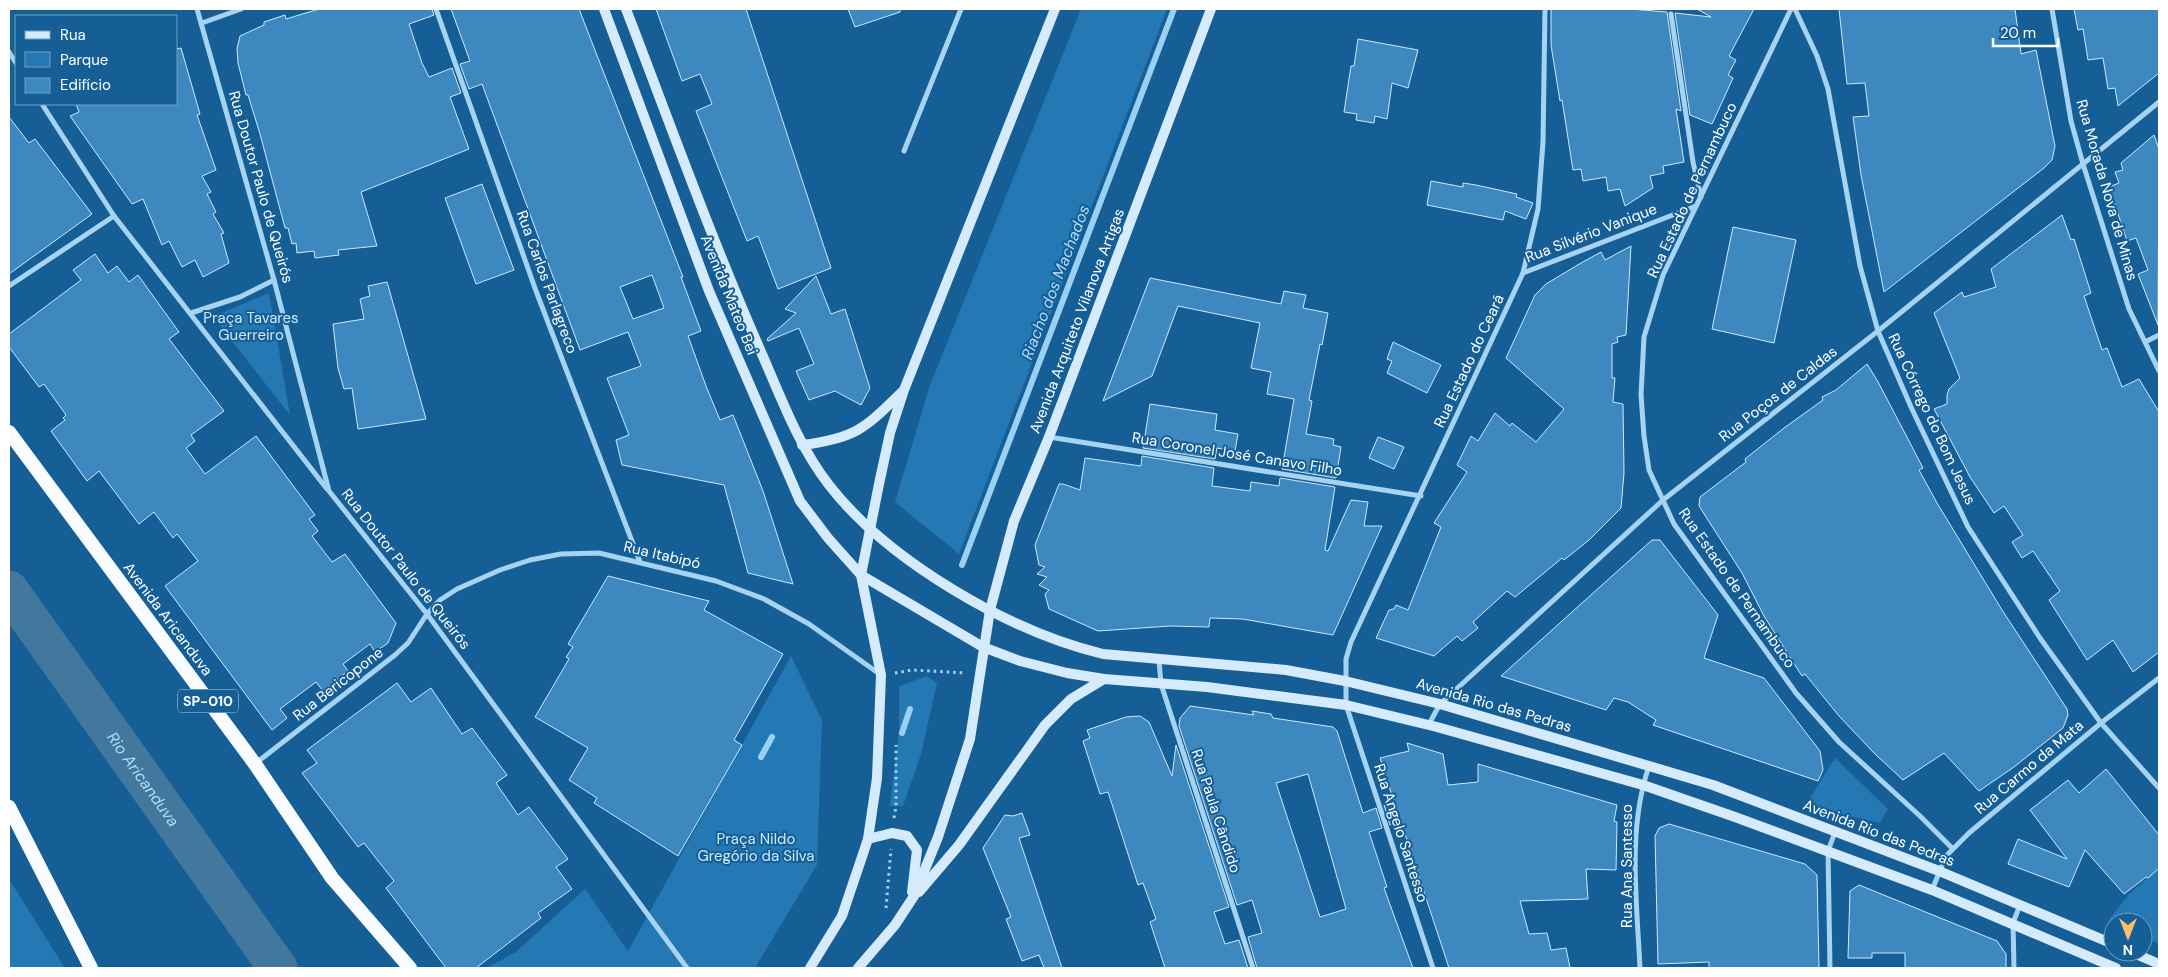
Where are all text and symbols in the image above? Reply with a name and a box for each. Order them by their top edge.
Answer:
legend [15,15,178,105]
scale bar [1993,15,2058,47]
text: 20 m [2000,23,2036,43]
text: Rua [60,25,86,45]
text: Parque [60,50,108,70]
text: Edifício [60,75,111,95]
street label: Rua Doutor Paulo de Queirós [224,89,298,285]
street label: Rua Morada Nova de Minas [2072,97,2142,283]
street label: Rua Estado de Pernambuco [1642,99,1742,281]
street label: Rua Silvério Vanique [1522,199,1660,267]
water label: Riacho dos Machados [1016,202,1095,362]
street label: Avenida Arquiteto Vilanova Artigas [1025,206,1129,436]
street label: Rua Carlos Parlagreco [512,208,582,356]
street label: Avenida Mateo Bei [696,232,762,358]
street label: Rua Estado do Ceará [1429,291,1509,431]
park label: Praça Tavares Guerreiro [203,308,299,345]
street label: Rua Córrego do Bom Jesus [1883,330,1981,508]
street label: Rua Poços de Caldas [1715,341,1841,447]
street label: Rua Coronel José Canavo Filho [1130,427,1344,481]
street label: Rua Doutor Paulo de Queirós [337,484,475,654]
street label: Rua Estado de Pernambuco [1674,504,1800,672]
street label: Rua Itabipó [622,536,703,574]
street label: Avenida Aricanduva [119,558,217,680]
street label: Rua Bericopone [289,642,387,726]
street label: Avenida Rio das Pedras [1414,673,1574,737]
road number: SP-010 [178,689,238,712]
street label: Rua Carmo da Mata [1970,715,2088,819]
water label: Rio Aricanduva [102,728,184,831]
street label: Rua Paula Cândido [1187,747,1245,876]
street label: Rua Angelo Santesso [1369,761,1433,905]
street label: Avenida Rio das Pedras [1800,795,1958,871]
street label: Rua Ana Santesso [1617,804,1637,928]
park label: Praça Nildo Gregório da Silva [697,829,815,866]
north arrow [2103,912,2153,962]
text: N [2123,941,2133,959]

